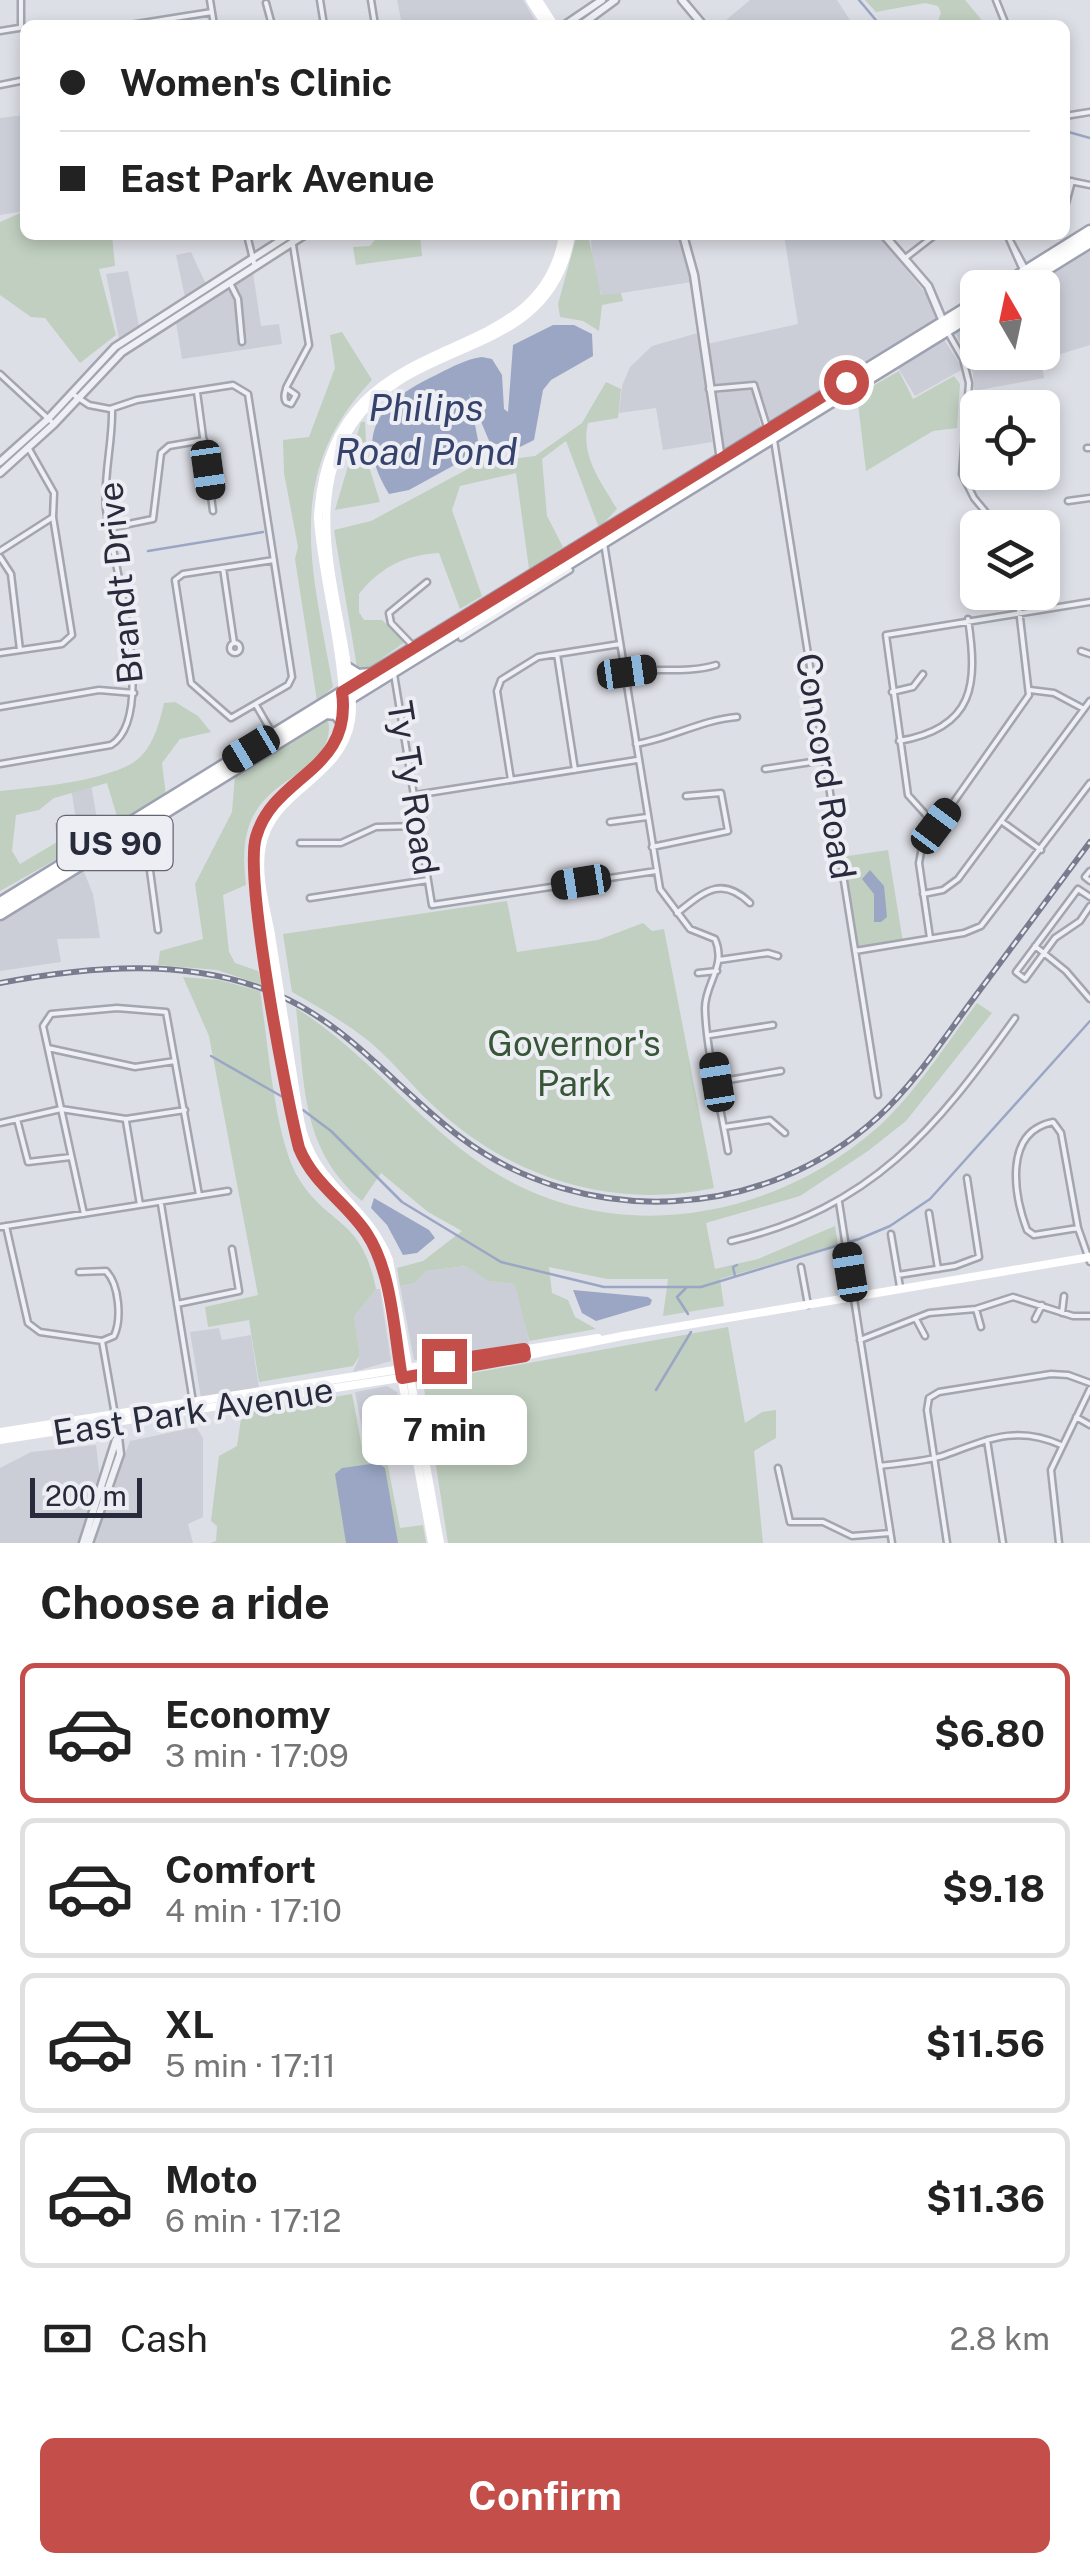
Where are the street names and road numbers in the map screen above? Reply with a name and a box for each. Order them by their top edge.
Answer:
street label: Brandt Drive [89,480,151,686]
street label: Concord Road [788,650,864,882]
street label: Ty Ty Road [379,698,447,878]
road number: US 90 [58,816,172,870]
street label: East Park Avenue [50,1369,336,1453]

